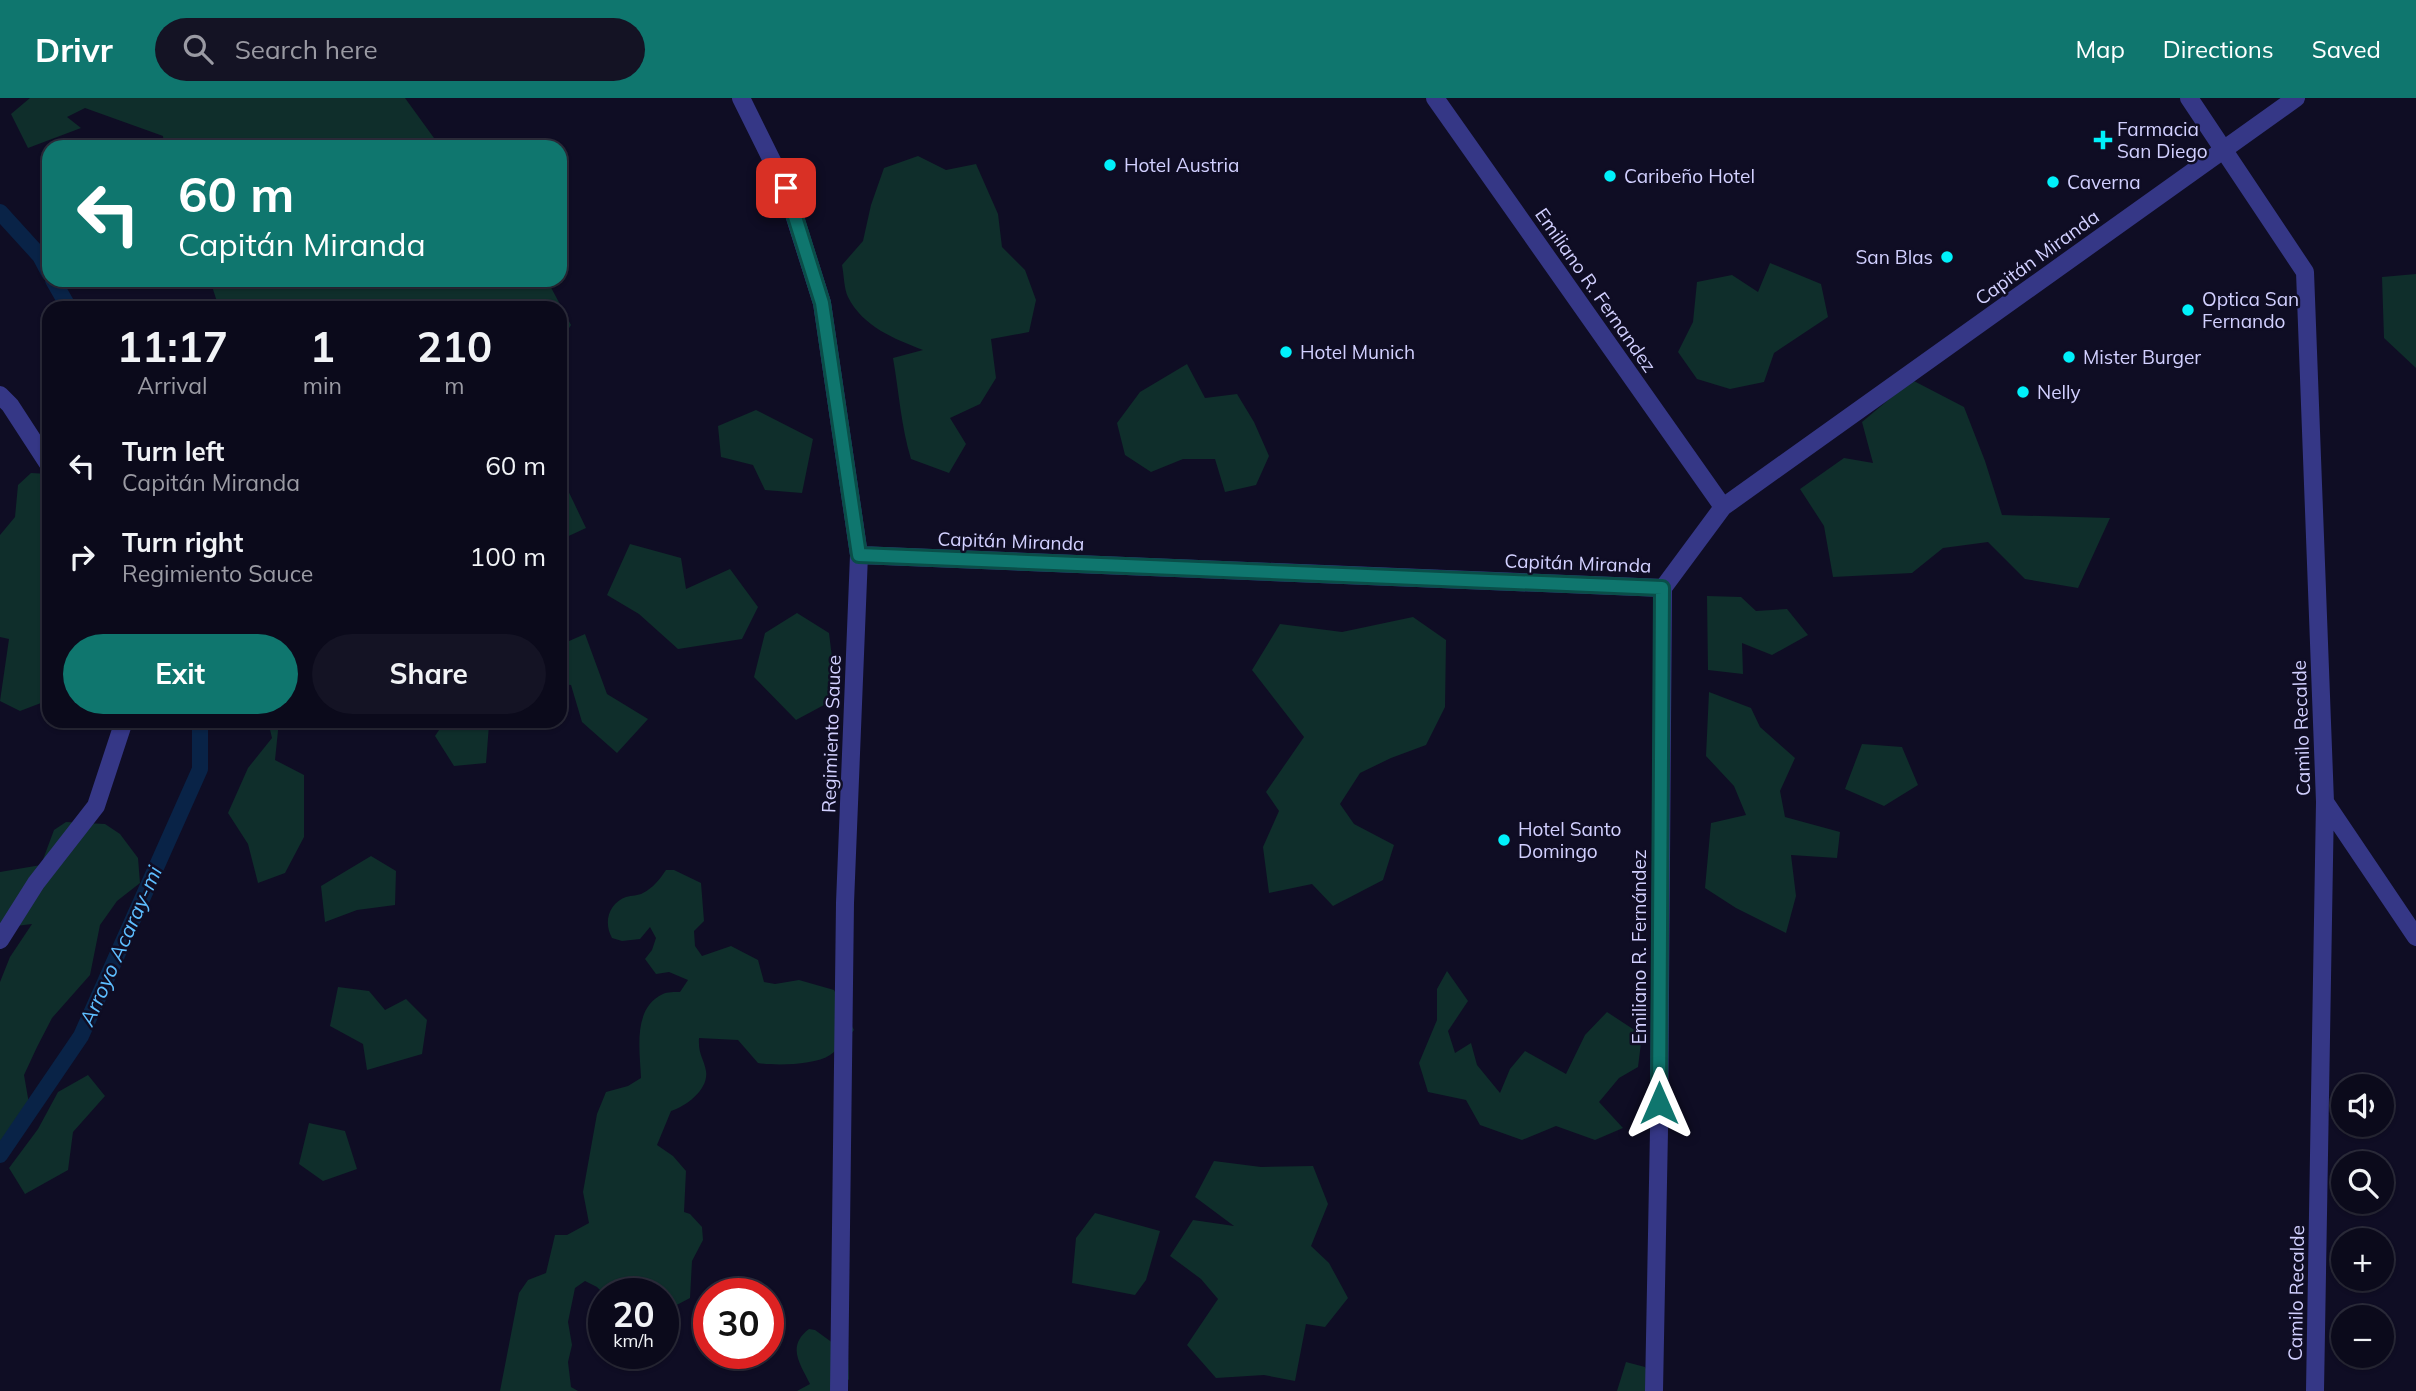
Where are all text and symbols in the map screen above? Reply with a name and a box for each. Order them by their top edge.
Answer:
search box [155,18,645,81]
text: Drivr [35,29,113,70]
icon: search [179,30,217,68]
text: Search here [235,33,378,66]
text: Map [2075,34,2125,64]
text: Directions [2163,34,2274,64]
text: Saved [2312,34,2381,64]
place label: Farmacia San Diego [2117,117,2208,163]
marker: Farmacia San Diego [2095,132,2111,148]
place label: Hotel Austria [1124,153,1239,177]
marker: Hotel Austria [1102,157,1118,173]
pin [756,158,816,218]
text: 60 m [178,163,294,224]
place label: Caribeño Hotel [1624,164,1755,188]
icon: left [63,168,154,259]
marker: Caribeño Hotel [1602,168,1618,184]
icon: arrive [767,169,805,207]
place label: Caverna [2067,170,2141,194]
marker: Caverna [2045,174,2061,190]
street label: Emiliano R. Fernandez [1530,203,1662,377]
street label: Capitán Miranda [1970,204,2104,310]
text: Capitán Miranda [178,224,426,264]
place label: San Blas [1855,245,1933,269]
marker: San Blas [1939,249,1955,265]
place label: Optica San Fernando [2202,287,2299,333]
marker: Optica San Fernando [2180,302,2196,318]
text: 11:17 [117,320,228,373]
text: 1 [310,320,335,373]
text: 210 [417,320,492,373]
place label: Hotel Munich [1300,340,1415,364]
marker: Hotel Munich [1278,344,1294,360]
place label: Mister Burger [2083,345,2201,369]
marker: Mister Burger [2061,349,2077,365]
text: Arrival [137,371,208,400]
text: min [303,371,342,400]
text: m [444,371,465,400]
place label: Nelly [2037,380,2081,404]
marker: Nelly [2015,384,2031,400]
text: Turn left [122,435,224,468]
icon: left [63,447,101,485]
text: 60 m [485,449,546,482]
text: Capitán Miranda [122,468,300,497]
text: Turn right [122,526,243,559]
street label: Capitán Miranda [937,526,1085,556]
icon: right [63,538,101,576]
text: 100 m [470,540,546,573]
street label: Capitán Miranda [1504,548,1652,578]
text: Regimiento Sauce [122,559,313,588]
button: Exit [63,634,298,714]
button: Share [312,634,546,714]
street label: Regimiento Sauce [816,655,846,813]
street label: Camilo Recalde [2287,660,2315,796]
place label: Hotel Santo Domingo [1518,817,1621,863]
marker: Hotel Santo Domingo [1496,832,1512,848]
street label: Emiliano R. Fernández [1627,849,1651,1045]
water label: Arroyo Acaray-mi [73,861,167,1030]
position arrow [1622,1066,1696,1140]
map controls [2331,1074,2394,1368]
button: sound [2331,1074,2394,1137]
button: search [2331,1151,2394,1214]
street label: Camilo Recalde [2283,1225,2309,1361]
button: + [2331,1228,2394,1291]
speed limit sign: 30 [693,1278,784,1369]
text: 20 [612,1292,655,1336]
button: − [2331,1305,2394,1368]
text: km/h [613,1329,654,1352]

